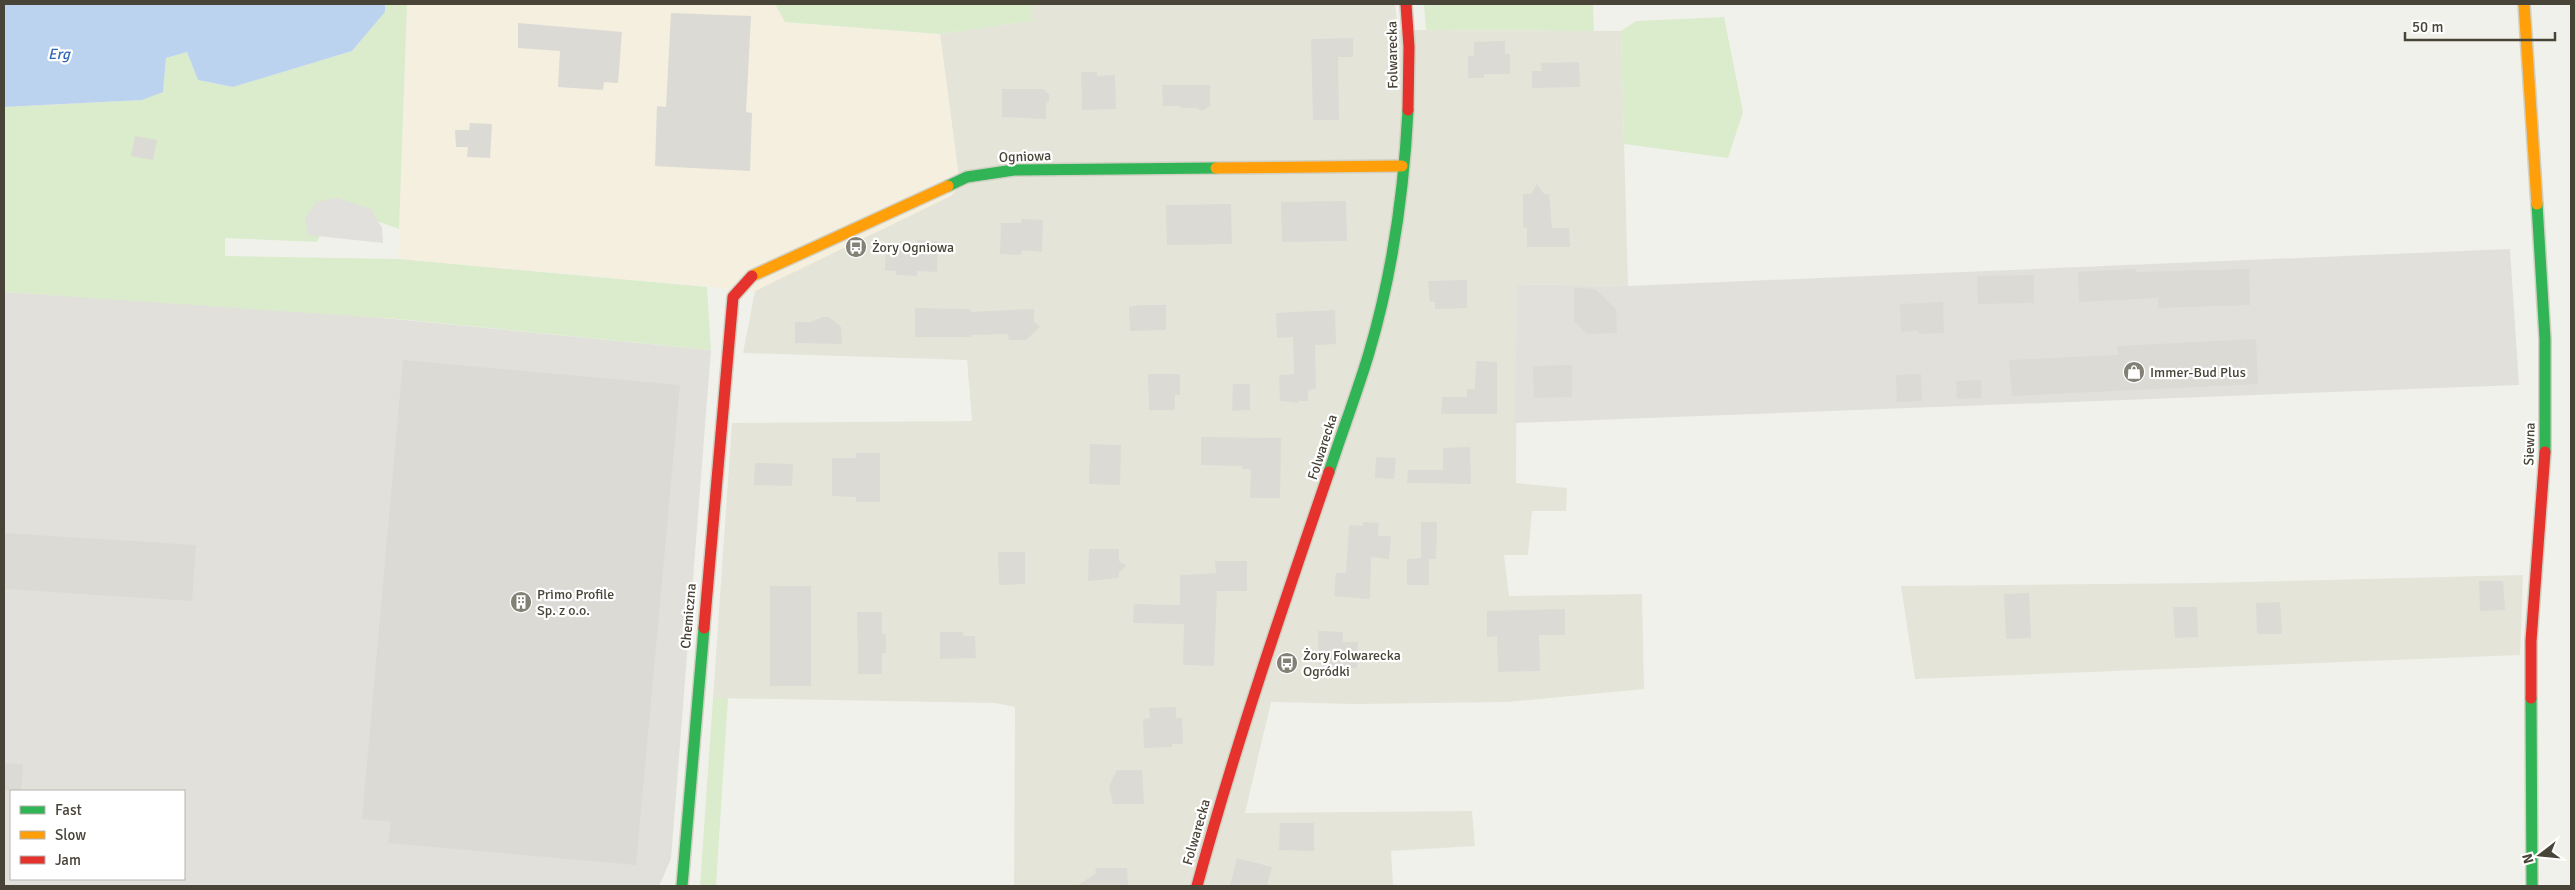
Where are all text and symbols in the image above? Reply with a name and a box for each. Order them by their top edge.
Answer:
scale bar [2405,10,2555,42]
text: 50 m [2412,18,2443,36]
street label: Folwarecka [1383,21,1402,89]
water label: Erg [48,45,71,63]
street label: Ogniowa [999,147,1051,166]
bus stop icon: Żory Ogniowa [844,235,868,259]
place label: Żory Ogniowa [872,239,954,256]
shop icon: Immer-Bud Plus [2122,360,2146,384]
place label: Immer-Bud Plus [2150,364,2246,381]
street label: Folwarecka [1304,412,1341,482]
street label: Siewna [2520,422,2539,466]
street label: Chemiczna [677,583,700,649]
place label: Primo Profile Sp. z o.o. [537,586,614,619]
building icon: Primo Profile Sp. z o.o. [509,590,533,614]
place label: Żory Folwarecka Ogródki [1303,647,1401,680]
bus stop icon: Żory Folwarecka Ogródki [1275,651,1299,675]
legend [10,790,185,880]
street label: Folwarecka [1179,797,1214,867]
text: Fast [55,801,82,819]
text: Slow [55,826,86,844]
north arrow [2515,830,2565,880]
text: Jam [55,851,81,869]
text: N [2518,851,2537,865]

